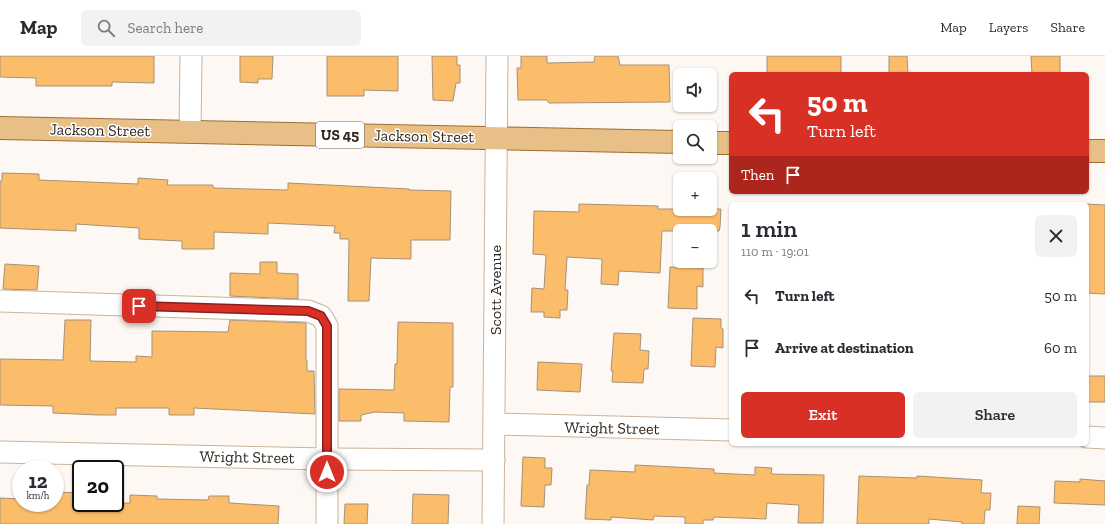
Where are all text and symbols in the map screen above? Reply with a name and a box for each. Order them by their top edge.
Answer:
search box [81,10,361,46]
text: Map [20,16,57,39]
icon: search [95,17,117,39]
text: Search here [127,19,203,37]
text: Map [940,19,967,36]
text: Layers [989,19,1028,36]
text: Share [1050,19,1085,36]
map controls [673,68,717,268]
button: sound [673,68,717,112]
text: 50 m [807,86,868,119]
icon: left [741,88,793,140]
street label: Jackson Street [50,120,150,140]
button: search [673,120,717,164]
text: Turn left [807,120,876,142]
road number: US 45 [316,122,364,148]
street label: Jackson Street [374,126,474,146]
icon: arrive [782,164,804,186]
text: Then [741,166,774,184]
button: + [673,172,717,216]
text: 1 min [741,214,797,243]
button: close [1035,215,1077,257]
button: − [673,224,717,268]
text: 110 m · 19:01 [741,244,809,259]
street label: Scott Avenue [486,245,505,335]
icon: left [741,285,763,307]
text: Turn left [775,287,835,305]
text: 50 m [1044,287,1077,305]
pin [122,289,156,323]
icon: arrive [128,295,150,317]
icon: arrive [741,337,763,359]
text: Arrive at destination [775,339,914,357]
text: 60 m [1044,339,1077,357]
button: Exit [741,392,905,438]
button: Share [913,392,1077,438]
street label: Wright Street [564,418,660,438]
street label: Wright Street [199,447,295,467]
position arrow [306,451,348,493]
speed limit sign: 20 [72,460,124,512]
text: 12 [29,469,47,493]
text: km/h [27,490,49,502]

